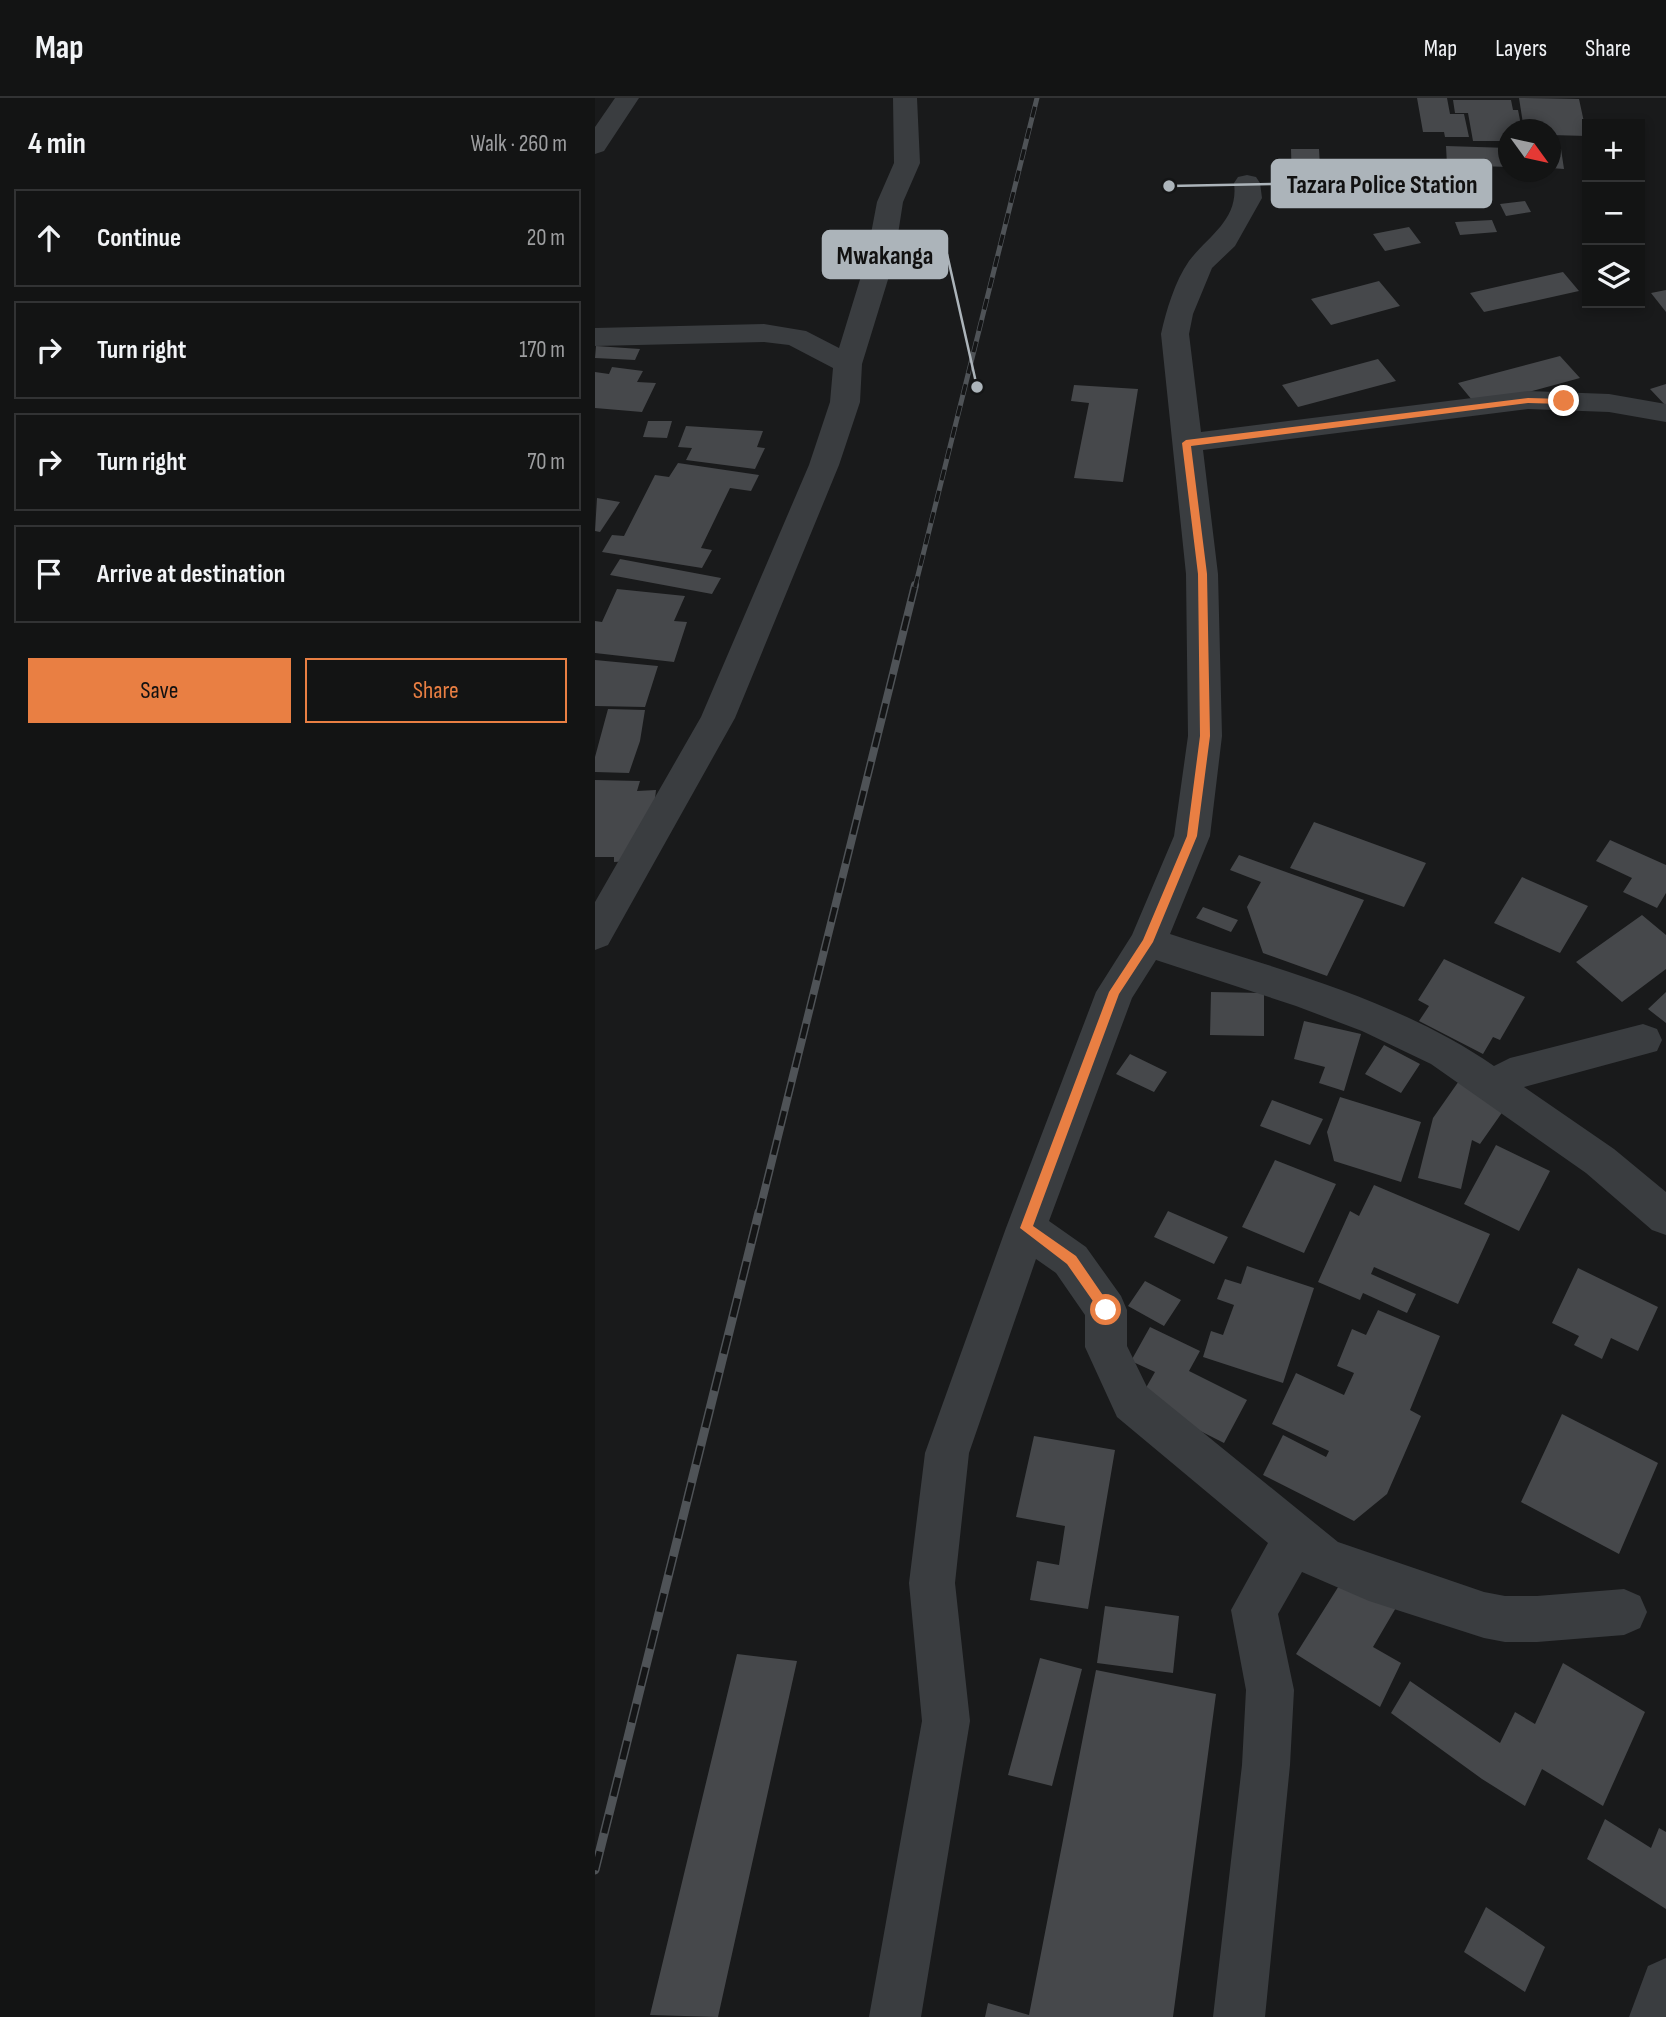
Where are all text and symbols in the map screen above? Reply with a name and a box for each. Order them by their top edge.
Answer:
text: Map [35,28,84,68]
text: Map [1424,34,1457,63]
text: Layers [1495,34,1547,63]
text: Share [1585,34,1631,63]
north arrow [1498,119,1561,182]
map controls [1582,119,1645,308]
button: + [1582,119,1645,182]
text: 4 min [28,126,86,162]
text: Walk · 260 m [471,130,567,158]
callout: Tazara Police Station [1272,160,1491,207]
text: Tazara Police Station [1286,170,1478,201]
button: − [1582,182,1645,245]
icon: ahead [30,219,68,257]
text: Continue [97,223,181,254]
text: 20 m [527,224,565,252]
callout: Mwakanga [823,231,947,278]
text: Mwakanga [837,241,933,272]
button: layers [1582,245,1645,308]
icon: right [30,331,68,369]
text: Turn right [97,335,186,366]
text: 170 m [519,336,565,364]
route end [1548,385,1579,416]
icon: right [30,443,68,481]
text: Turn right [97,447,186,478]
text: 70 m [527,448,565,476]
icon: arrive [30,555,68,593]
text: Arrive at destination [97,559,285,590]
button: Save [28,658,291,723]
button: Share [305,658,567,723]
route start [1090,1294,1121,1325]

